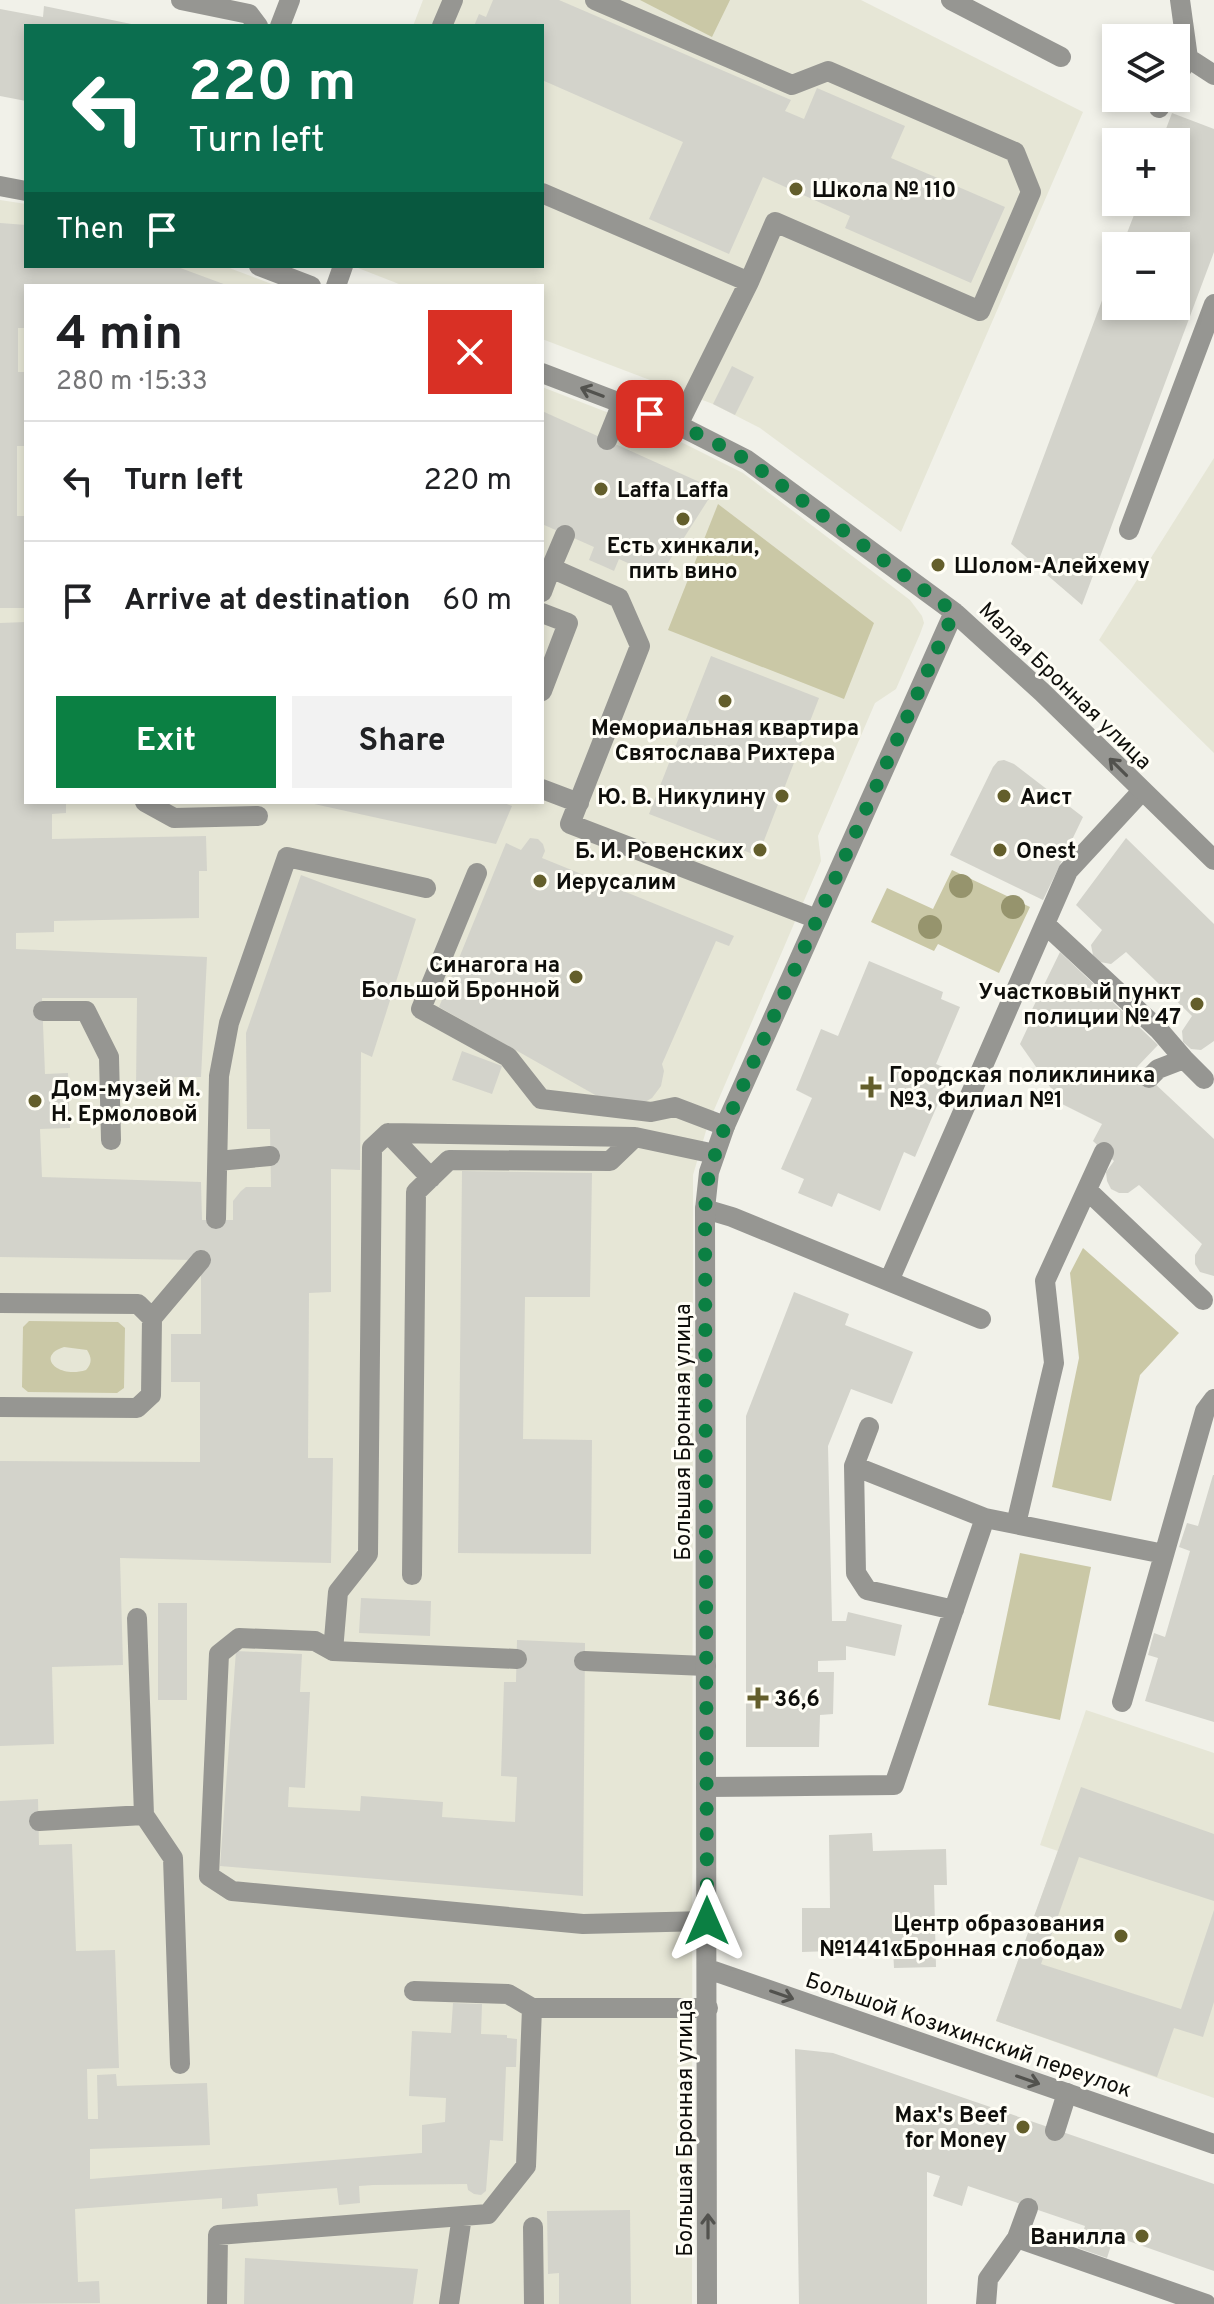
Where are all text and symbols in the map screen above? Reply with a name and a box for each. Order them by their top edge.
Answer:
map controls [1102,24,1190,320]
button: layers [1102,24,1190,112]
text: 220 m [188,50,356,120]
icon: left [56,56,160,160]
text: Turn left [188,119,325,165]
button: + [1102,128,1190,216]
place label: Школа № 110 [812,178,956,205]
marker: Школа № 110 [787,180,805,198]
icon: arrive [140,208,184,252]
text: Then [56,212,124,249]
button: − [1102,232,1190,320]
text: 4 min [56,306,183,366]
button: close [428,310,512,394]
text: 280 m · 15:33 [56,366,208,399]
pin [616,380,684,448]
one-way arrow [580,384,605,398]
icon: arrive [628,392,672,436]
icon: left [56,459,100,503]
text: Turn left [124,463,244,500]
text: 220 m [424,463,512,500]
place label: Laffa Laffa [617,478,729,505]
marker: Laffa Laffa [592,480,610,498]
marker: Есть хинкали, пить вино [674,510,692,528]
place label: Есть хинкали, пить вино [607,534,759,586]
place label: Шолом-Алейхему [954,554,1150,581]
marker: Шолом-Алейхему [929,556,947,574]
icon: arrive [56,579,100,623]
text: Arrive at destination [124,583,410,620]
text: 60 m [442,583,512,620]
street label: Малая Бронная улица [972,597,1156,776]
marker: Мемориальная квартира Святослава Рихтера [716,692,734,710]
button: Exit [56,696,276,788]
button: Share [292,696,512,788]
place label: Мемориальная квартира Святослава Рихтера [591,716,859,768]
one-way arrow [1109,758,1128,777]
place label: Ю. В. Никулину [597,785,766,812]
place label: Аист [1020,785,1072,812]
marker: Ю. В. Никулину [773,787,791,805]
marker: Аист [995,787,1013,805]
place label: Б. И. Ровенских [575,839,744,866]
place label: Onest [1016,839,1076,866]
marker: Б. И. Ровенских [751,841,769,859]
marker: Onest [991,841,1009,859]
place label: Иерусалим [556,870,676,897]
marker: Иерусалим [531,872,549,890]
place label: Синагога на Большой Бронной [361,953,560,1005]
marker: Синагога на Большой Бронной [567,968,585,986]
place label: Участковый пункт полиции № 47 [978,980,1181,1032]
marker: Участковый пункт полиции № 47 [1188,995,1206,1013]
place label: Городская поликлиника №3, Филиал №1 [889,1063,1155,1115]
marker: Городская поликлиника №3, Филиал №1 [860,1076,882,1098]
place label: Дом-музей М. Н. Ермоловой [51,1077,201,1129]
marker: Дом-музей М. Н. Ермоловой [26,1092,44,1110]
street label: Большая Бронная улица [671,1303,698,1561]
place label: 36,6 [774,1687,820,1714]
marker: 36,6 [749,1689,767,1707]
position arrow [665,1879,749,1963]
place label: Центр образования №1441«Бронная слобода» [819,1912,1105,1964]
marker: Центр образования №1441«Бронная слобода» [1112,1927,1130,1945]
street label: Большой Козихинский переулок [802,1968,1135,2105]
one-way arrow [769,1988,794,2003]
street label: Большая Бронная улица [673,1999,700,2257]
one-way arrow [1015,2073,1040,2088]
place label: Max's Beef for Money [894,2103,1007,2155]
marker: Max's Beef for Money [1014,2118,1032,2136]
one-way arrow [700,2213,716,2240]
place label: Ванилла [1030,2225,1126,2252]
marker: Ванилла [1133,2227,1151,2245]

